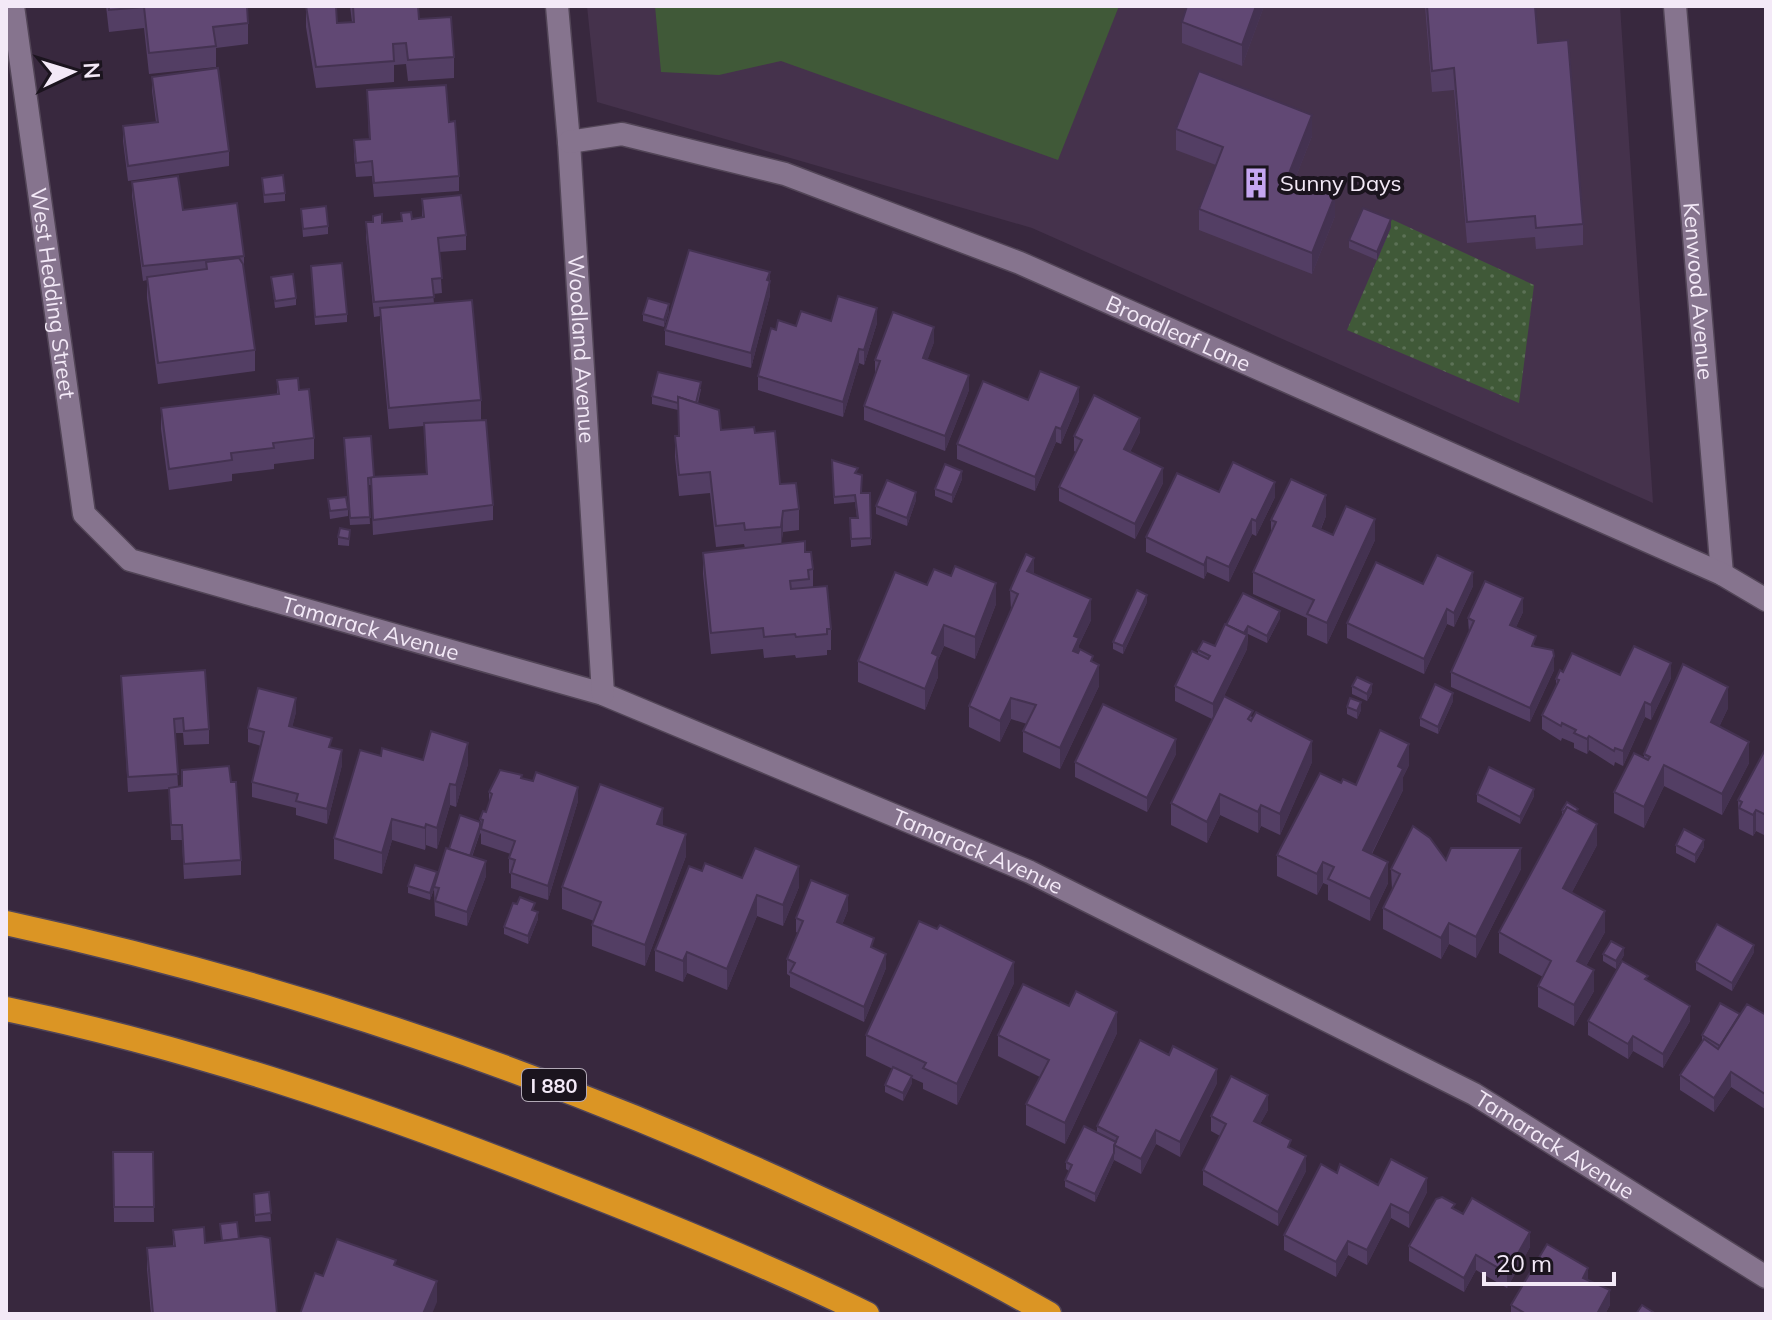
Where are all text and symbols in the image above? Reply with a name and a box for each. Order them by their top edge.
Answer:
north arrow [32,32,112,112]
text: N [77,61,106,80]
building icon: Sunny Days [1239,166,1273,200]
place label: Sunny Days [1280,169,1401,197]
street label: West Hedding Street [25,186,82,401]
street label: Kenwood Avenue [1677,201,1720,381]
street label: Woodland Avenue [562,254,602,444]
street label: Broadleaf Lane [1102,289,1255,377]
street label: Tamarack Avenue [279,590,462,667]
street label: Tamarack Avenue [888,802,1068,900]
road number: I 880 [522,1069,586,1101]
street label: Tamarack Avenue [1470,1084,1640,1205]
scale bar [1484,1236,1614,1286]
text: 20 m [1496,1248,1552,1278]

